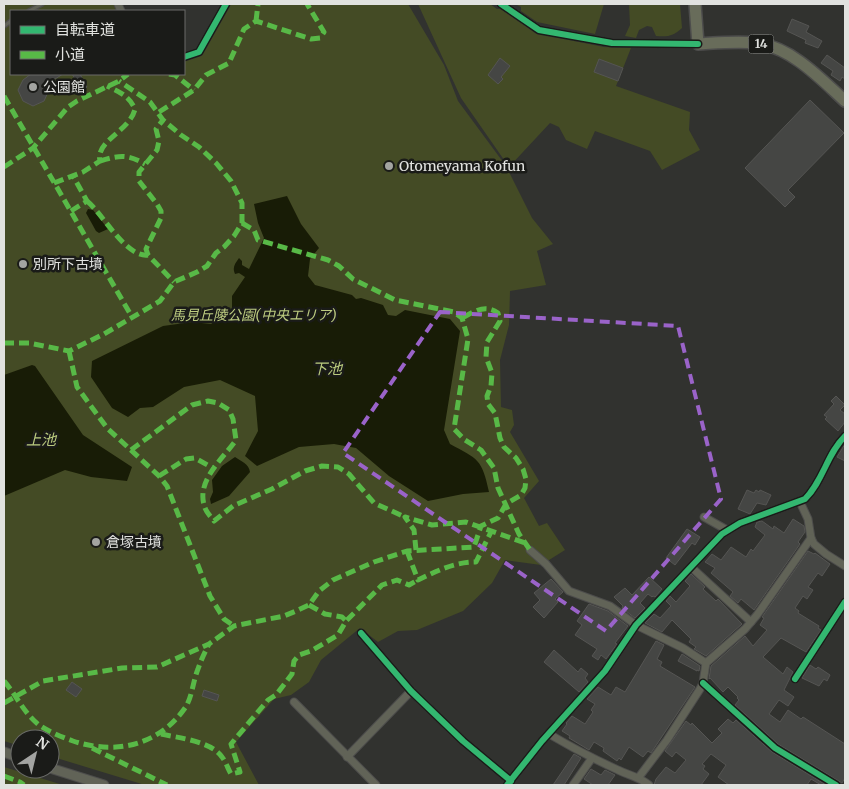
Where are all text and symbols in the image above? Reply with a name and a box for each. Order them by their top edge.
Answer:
legend [10,10,185,75]
text: 自転車道 [55,20,115,39]
road number: 14 [748,34,774,54]
text: 小道 [55,45,85,64]
place label: 公園館 [43,78,85,96]
marker: 公園館 [27,81,39,93]
place label: Otomeyama Kofun [399,157,525,175]
marker: Otomeyama Kofun [383,160,395,172]
place label: 別所下古墳 [33,255,103,273]
marker: 別所下古墳 [17,258,29,270]
park label: 馬見丘陵公園(中央エリア) [171,306,337,324]
water label: 下池 [312,359,344,378]
water label: 上池 [26,430,58,449]
place label: 倉塚古墳 [106,533,162,551]
marker: 倉塚古墳 [90,536,102,548]
north arrow [10,729,60,779]
text: N [33,733,52,754]

